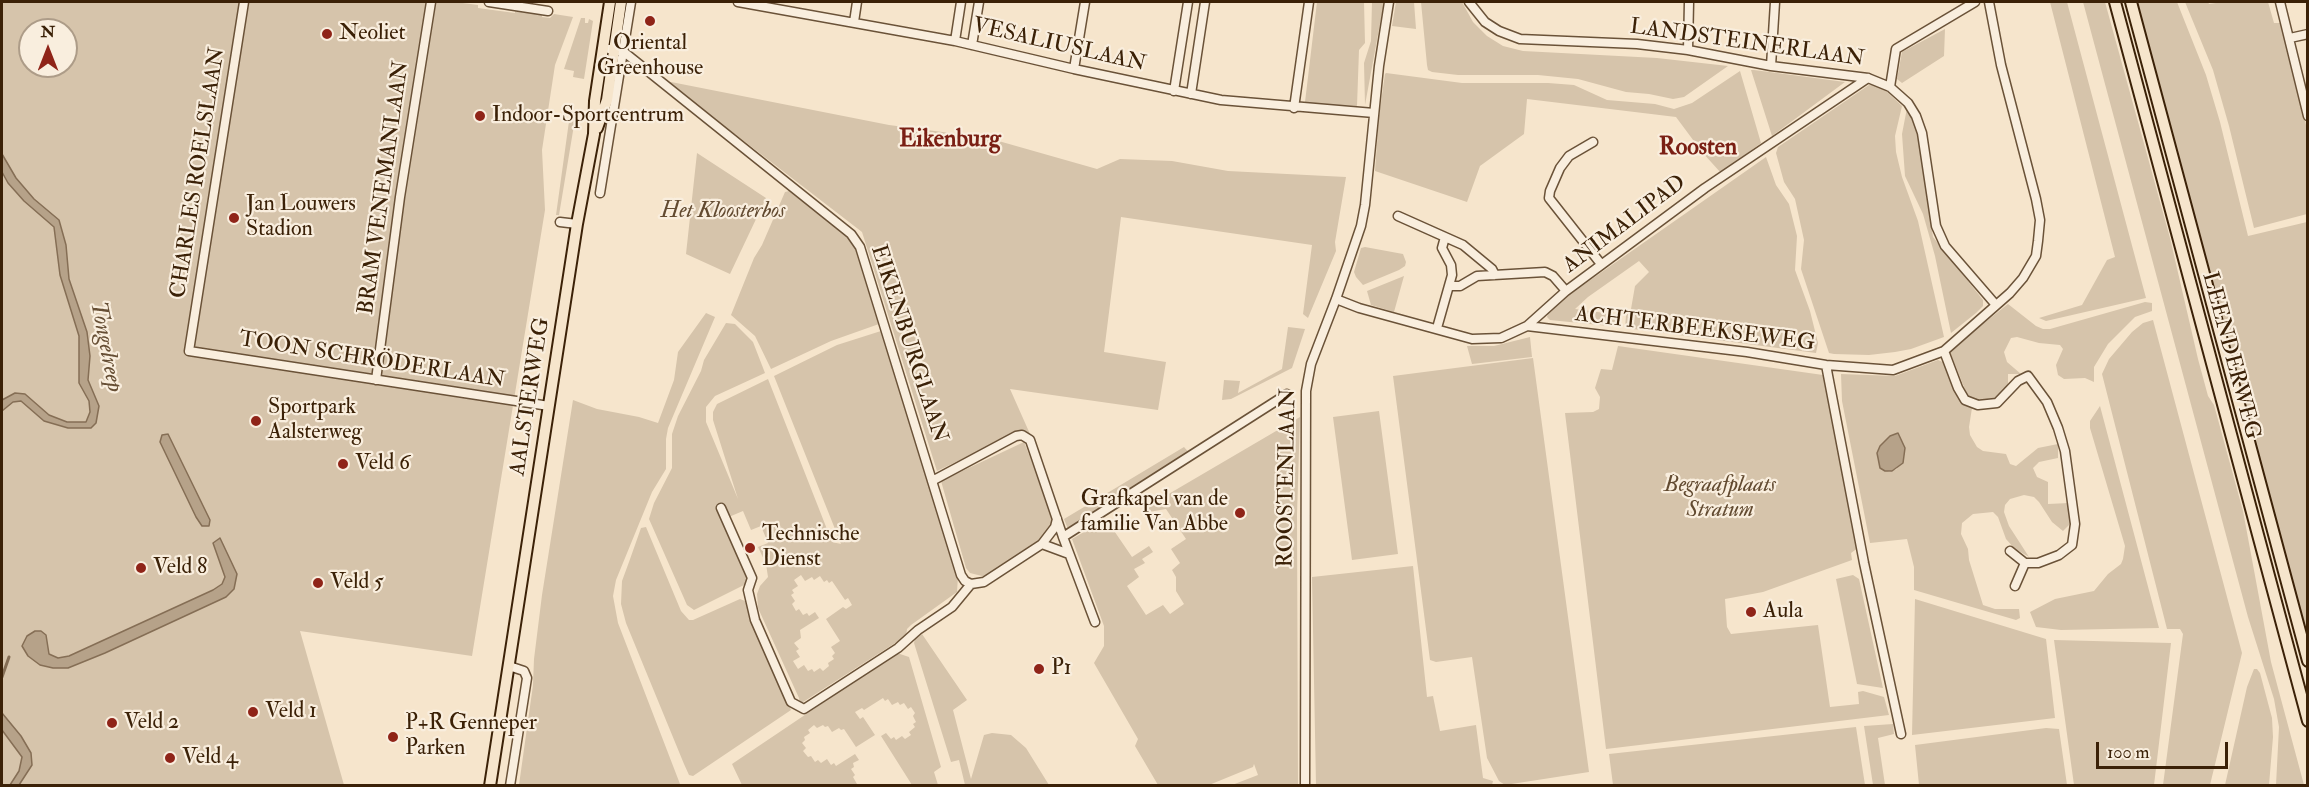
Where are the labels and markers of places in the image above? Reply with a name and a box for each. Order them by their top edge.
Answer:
marker: Oriental Greenhouse [643,14,657,28]
place label: Neoliet [339,21,406,47]
marker: Neoliet [320,27,334,41]
place label: Oriental Greenhouse [597,31,703,82]
place label: Indoor-Sportcentrum [492,103,684,129]
marker: Indoor-Sportcentrum [473,109,487,123]
place label: Jan Louwers Stadion [246,192,356,243]
marker: Jan Louwers Stadion [227,211,241,225]
place label: Sportpark Aalsterweg [268,395,362,446]
marker: Sportpark Aalsterweg [249,414,263,428]
place label: Veld 6 [355,451,410,477]
marker: Veld 6 [336,457,350,471]
place label: Grafkapel van de familie Van Abbe [1080,487,1228,538]
marker: Grafkapel van de familie Van Abbe [1233,506,1247,520]
place label: Technische Dienst [762,522,859,574]
marker: Technische Dienst [743,541,757,555]
place label: Veld 8 [153,555,207,581]
marker: Veld 8 [134,561,148,575]
place label: Veld 5 [330,570,384,596]
marker: Veld 5 [311,576,325,590]
place label: Aula [1763,599,1803,625]
marker: Aula [1744,605,1758,619]
place label: P1 [1051,656,1072,682]
marker: P1 [1032,662,1046,676]
place label: Veld 1 [265,699,317,725]
marker: Veld 1 [246,705,260,719]
place label: Veld 2 [124,710,179,736]
place label: P+R Genneper Parken [405,711,537,762]
marker: Veld 2 [105,716,119,730]
marker: P+R Genneper Parken [386,730,400,744]
place label: Veld 4 [182,745,238,771]
marker: Veld 4 [163,751,177,765]

